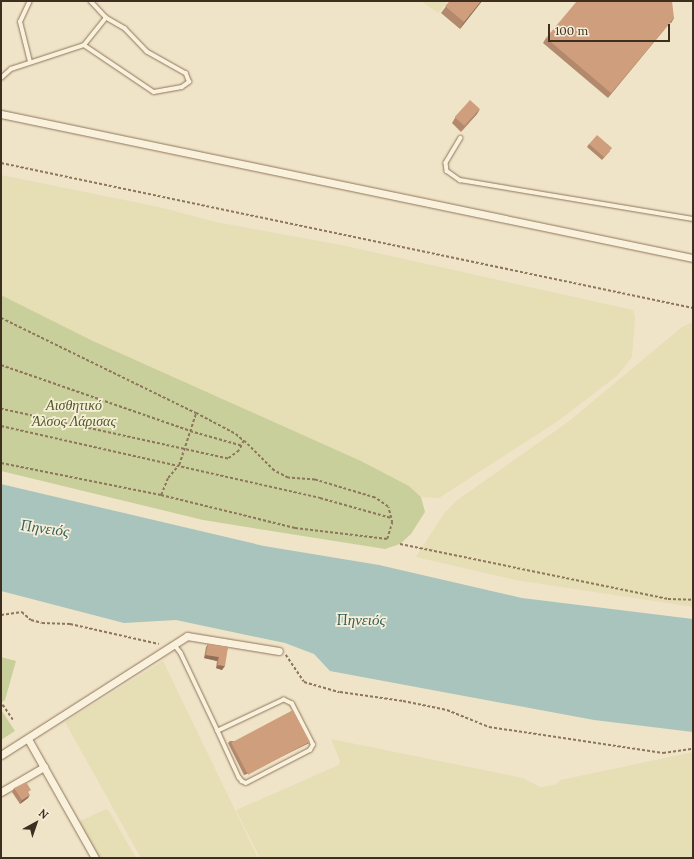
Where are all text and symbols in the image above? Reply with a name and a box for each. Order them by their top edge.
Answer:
scale bar [550,16,672,42]
text: 100 m [555,23,588,38]
park label: Αισθητικό Άλσος Λάρισας [32,397,116,430]
water label: Πηνειός [19,516,71,540]
water label: Πηνειός [336,611,386,629]
north arrow [16,803,56,843]
text: N [36,806,51,822]

